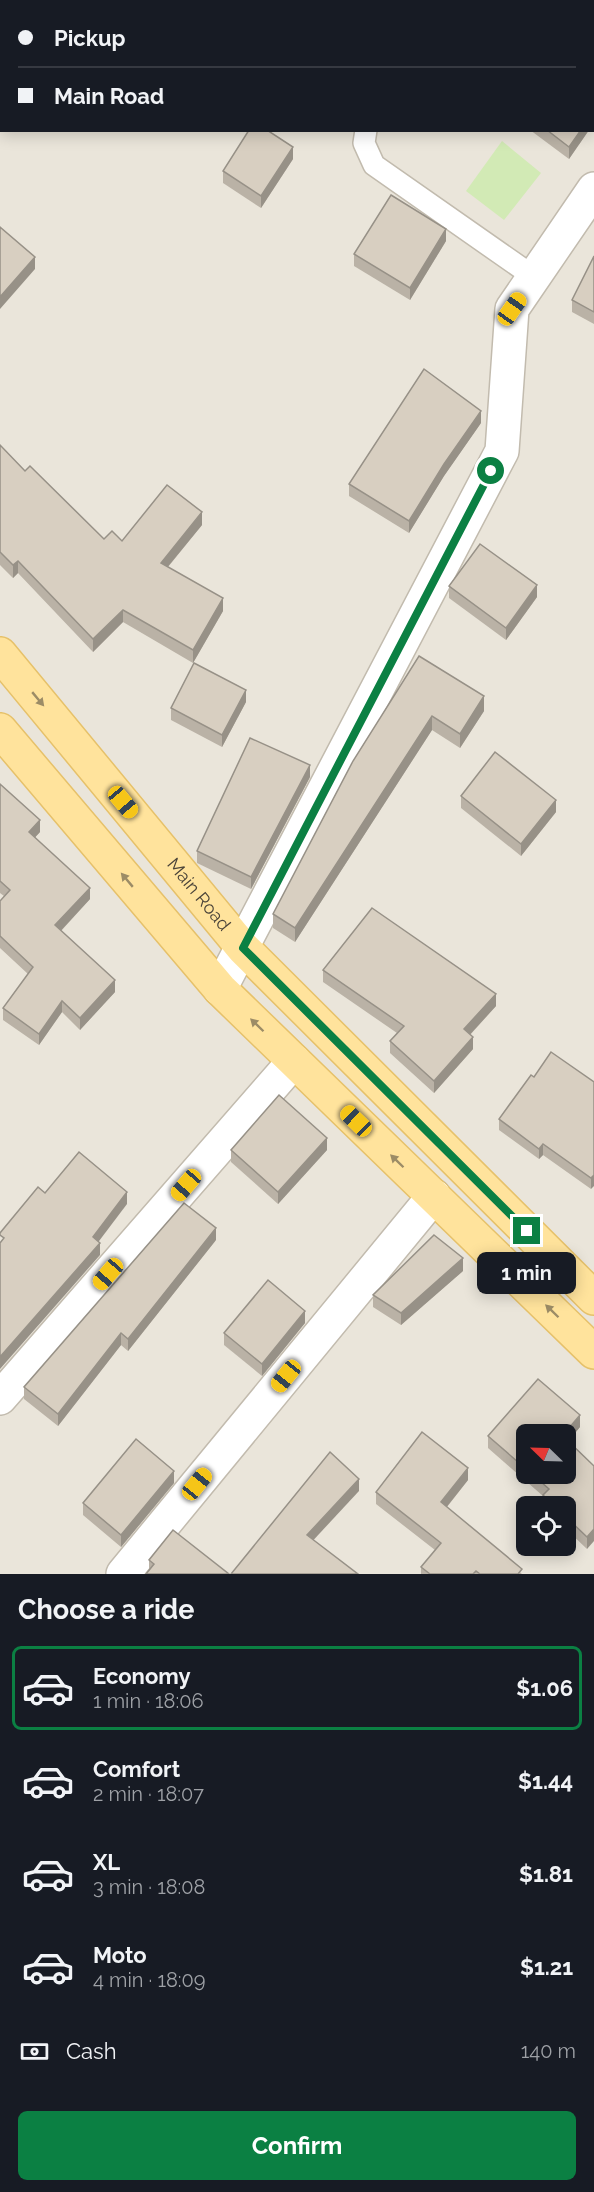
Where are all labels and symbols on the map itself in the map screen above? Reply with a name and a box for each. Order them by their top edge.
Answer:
car [494,289,530,329]
route start [477,457,504,484]
one-way arrow [31,691,44,706]
car [105,782,141,822]
street label: Main Road [163,854,235,935]
one-way arrow [121,873,134,888]
one-way arrow [249,1018,264,1032]
car [337,1102,375,1140]
one-way arrow [390,1154,404,1168]
car [167,1166,205,1204]
route end [513,1217,540,1244]
callout: 1 min [478,1252,576,1294]
car [89,1255,127,1293]
one-way arrow [545,1305,560,1318]
car [268,1356,304,1396]
north arrow [516,1424,576,1484]
car [179,1464,215,1504]

